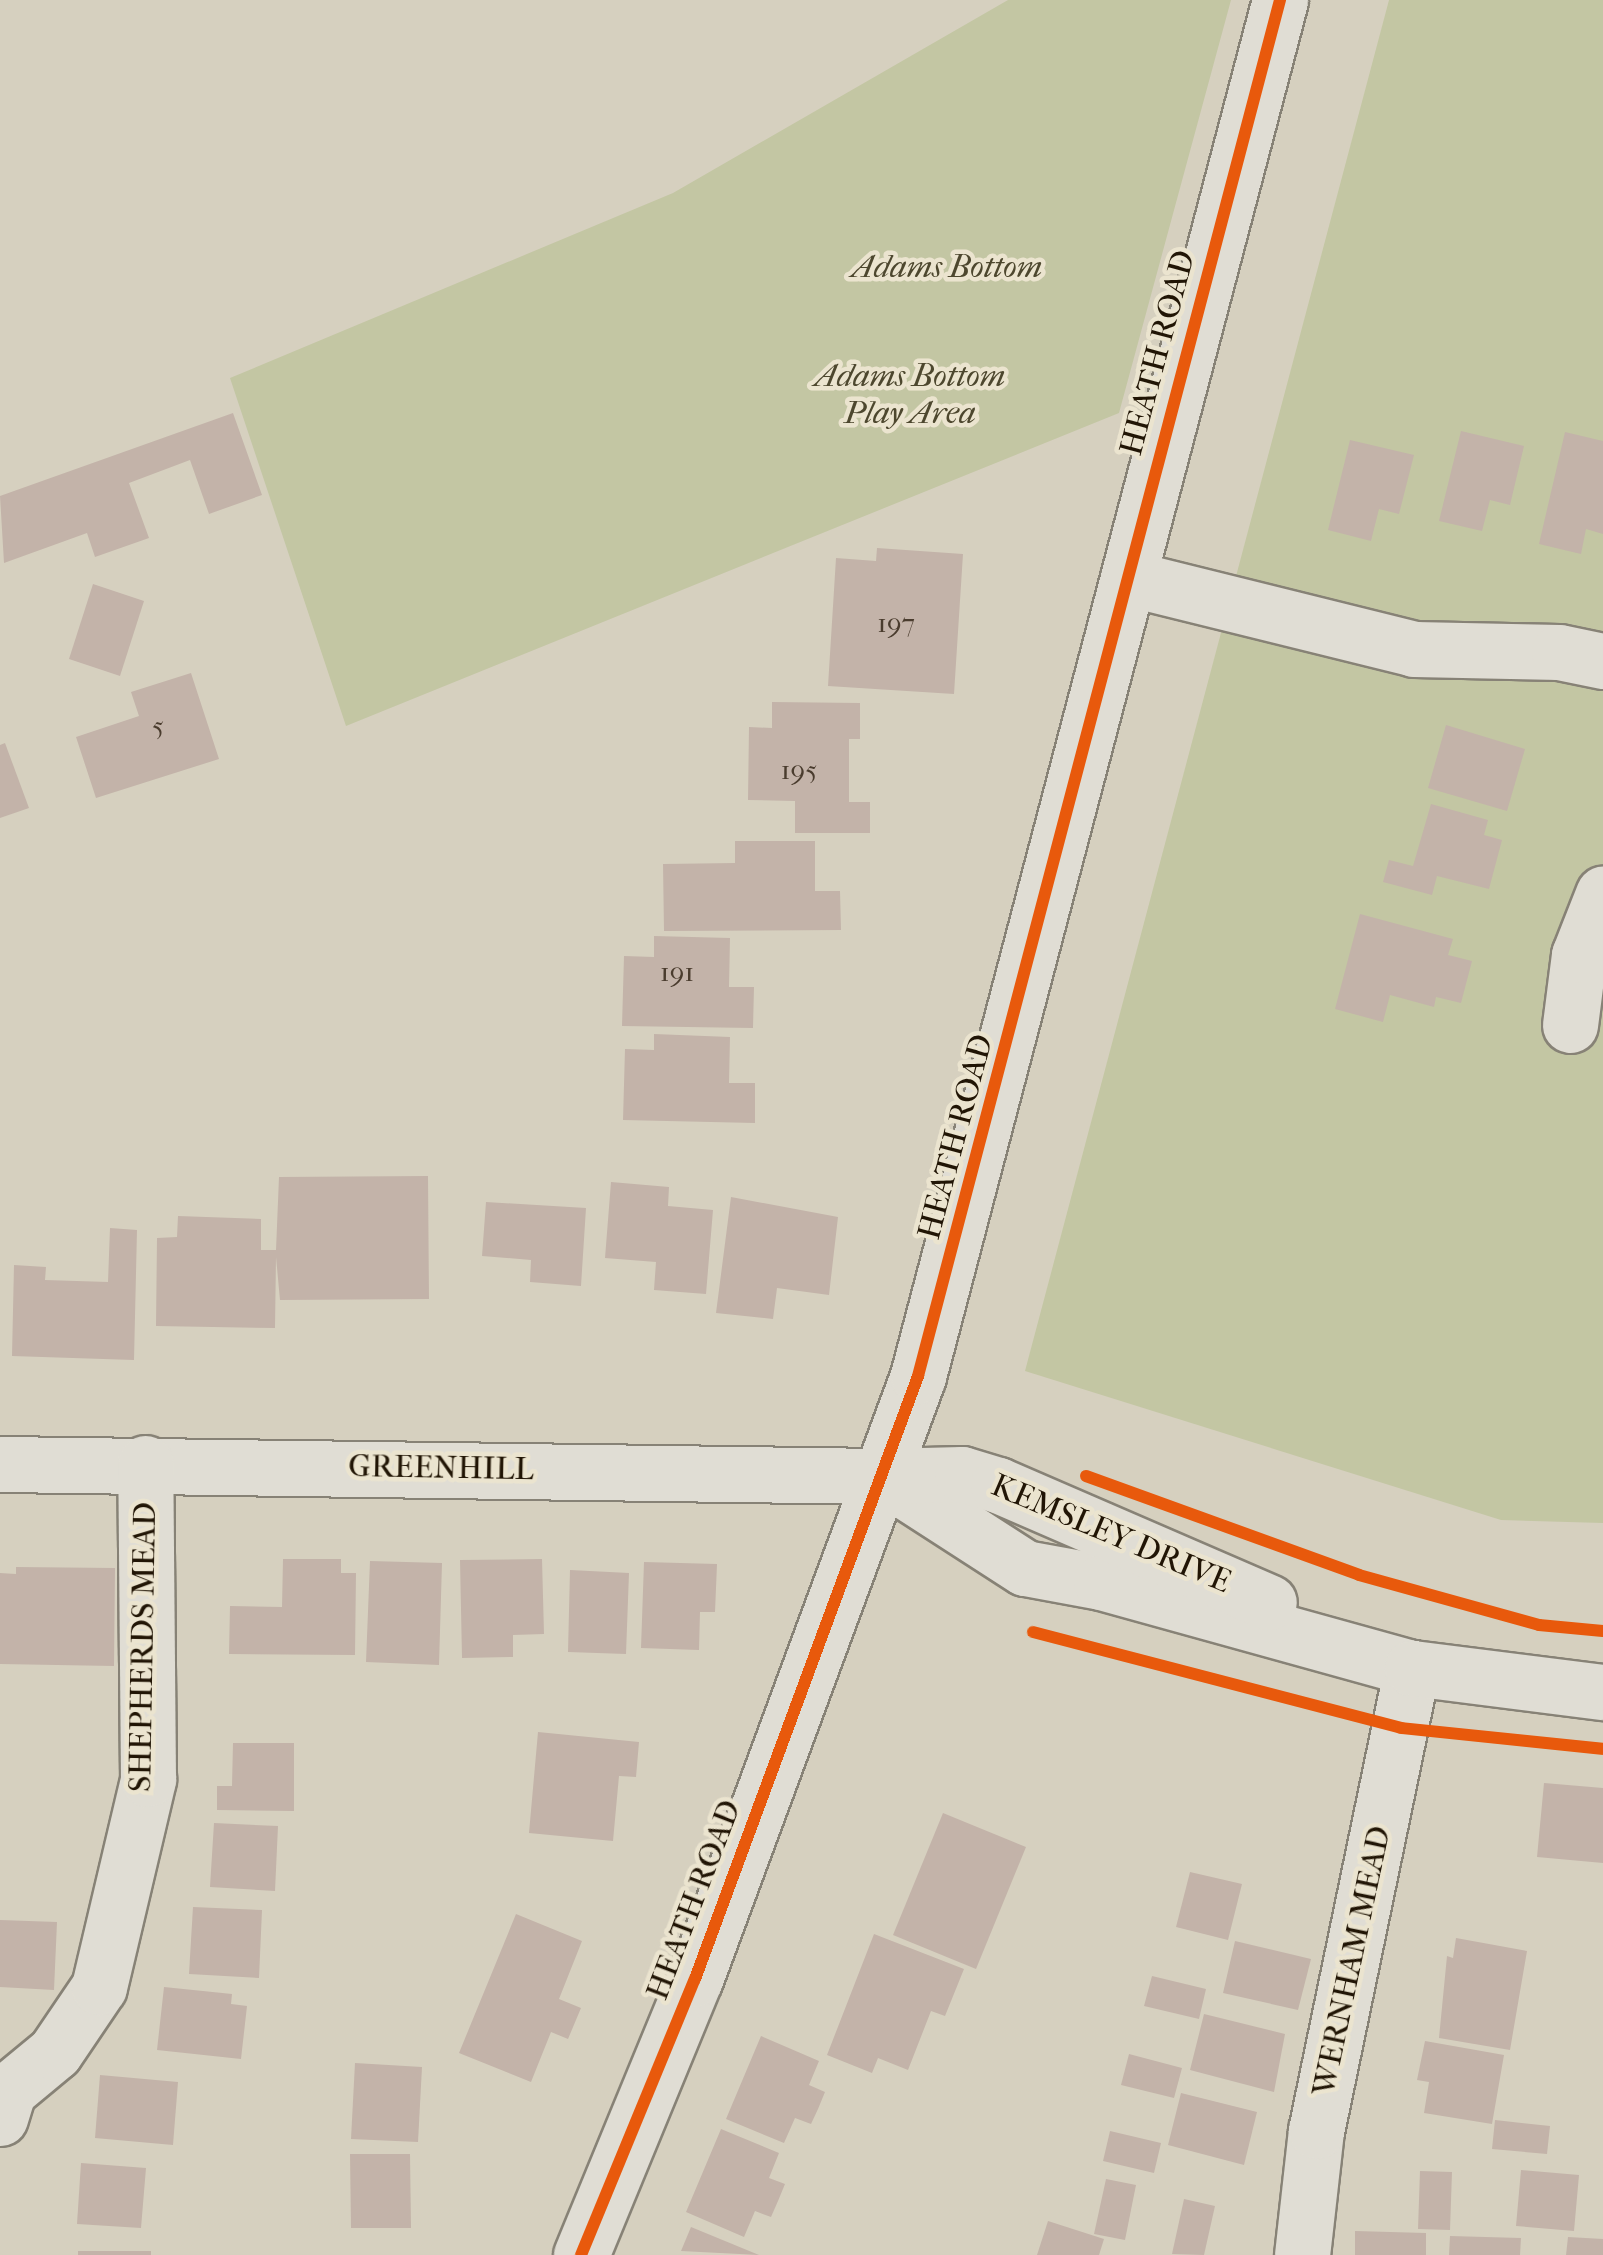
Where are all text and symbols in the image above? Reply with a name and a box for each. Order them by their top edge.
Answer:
street label: HEATH ROAD [1112,246,1204,460]
park label: Adams Bottom [852,248,1042,286]
park label: Adams Bottom Play Area [815,358,1005,433]
house number: 197 [877,606,915,640]
house number: 5 [152,709,164,743]
house number: 195 [781,753,817,787]
house number: 191 [660,955,694,989]
street label: HEATH ROAD [910,1030,1002,1244]
street label: GREENHILL [348,1447,534,1489]
street label: KEMSLEY DRIVE [986,1466,1236,1602]
street label: SHEPHERDS MEAD [121,1502,165,1792]
street label: HEATH ROAD [638,1795,750,2005]
street label: WERNHAM MEAD [1305,1823,1399,2099]

